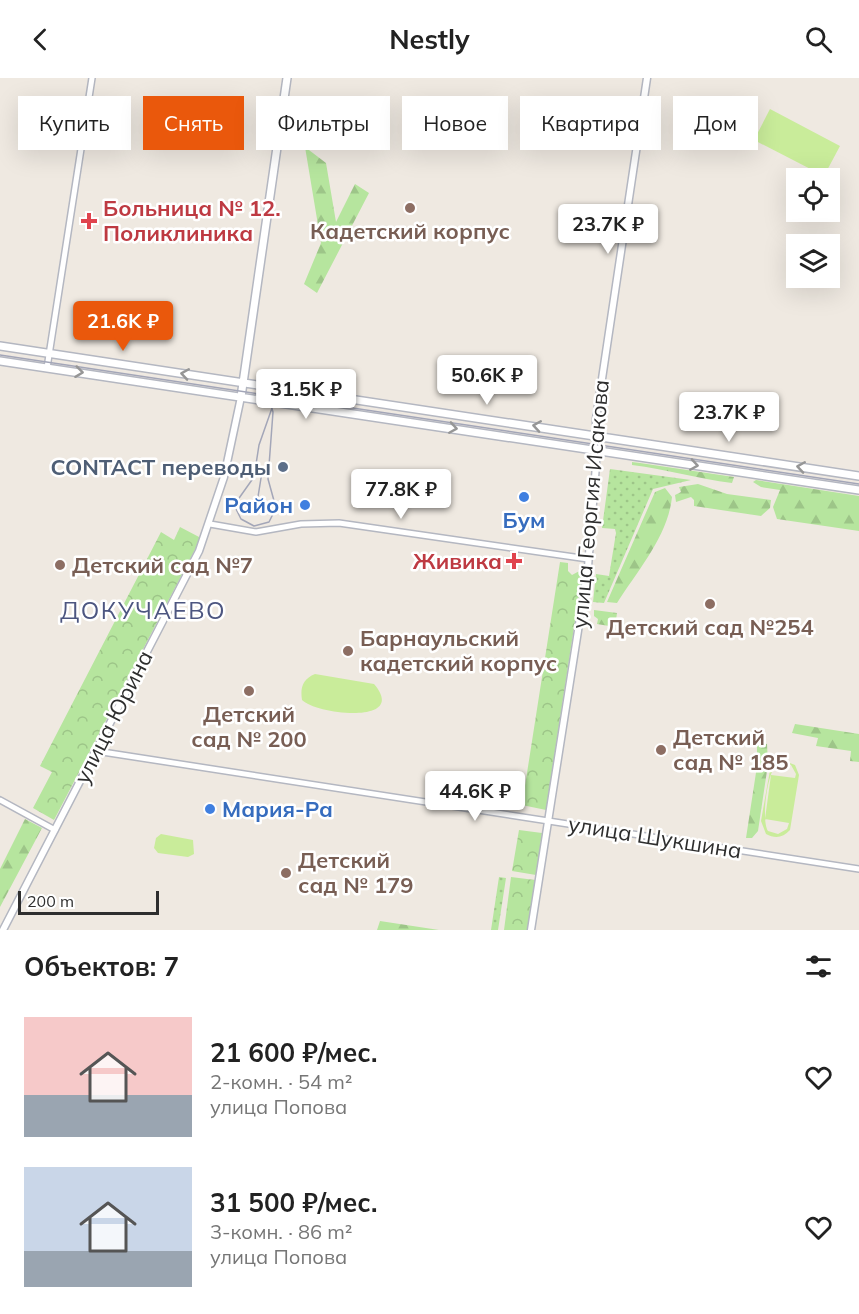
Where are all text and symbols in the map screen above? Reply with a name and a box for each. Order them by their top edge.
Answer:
text: Nestly [389,22,470,56]
icon: back [24,23,57,56]
icon: search [802,23,835,56]
chip: Купить [18,96,131,150]
chip: Снять [143,96,244,150]
chip: Фильтры [256,96,390,150]
chip: Новое [402,96,508,150]
chip: Квартира [520,96,661,150]
chip: Дом [673,96,758,150]
map controls [786,168,840,288]
button: locate [786,168,840,222]
place label: Больница № 12. Поликлиника [103,194,281,247]
marker: Кадетский корпус [403,201,417,215]
pin: 23.7K ₽ [553,204,663,255]
text: 23.7K ₽ [572,211,644,236]
marker: Больница № 12. Поликлиника [80,212,98,230]
place label: Кадетский корпус [310,217,510,245]
button: layers [786,234,840,288]
pin: 21.6K ₽ [68,301,178,352]
text: 21.6K ₽ [87,308,159,333]
pin: 50.6K ₽ [432,355,542,406]
text: 50.6K ₽ [451,362,523,387]
one-way arrow [74,366,83,378]
one-way arrow [180,368,190,381]
pin: 31.5K ₽ [251,369,361,420]
text: 31.5K ₽ [270,376,342,401]
street label: улица Георгия Исакова [565,378,615,630]
pin: 23.7K ₽ [674,392,784,443]
text: 23.7K ₽ [693,399,765,424]
one-way arrow [532,421,541,433]
one-way arrow [448,422,458,434]
place label: CONTACT переводы [50,453,271,481]
one-way arrow [690,458,699,470]
marker: CONTACT переводы [276,460,290,474]
one-way arrow [797,461,806,473]
pin: 77.8K ₽ [346,469,456,520]
text: 77.8K ₽ [365,476,437,501]
marker: Бум [517,490,531,504]
place label: Район [224,491,293,519]
marker: Район [298,498,312,512]
place label: Бум [503,506,545,534]
place label: Живика [413,547,502,575]
place label: Детский сад №7 [72,551,253,579]
marker: Живика [507,554,521,568]
marker: Детский сад №7 [53,558,67,572]
district label: ДОКУЧАЕВО [60,595,226,625]
marker: Детский сад №254 [703,597,717,611]
place label: Детский сад №254 [606,613,814,641]
place label: Барнаульский кадетский корпус [360,624,557,677]
marker: Барнаульский кадетский корпус [341,644,355,658]
street label: улица Юрина [67,646,159,788]
marker: Детский сад № 200 [242,684,256,698]
place label: Детский сад № 200 [191,700,307,753]
place label: Детский сад № 185 [673,723,788,776]
marker: Детский сад № 185 [654,743,668,757]
pin: 44.6K ₽ [420,771,530,822]
text: 44.6K ₽ [439,778,511,803]
place label: Мария-Ра [222,795,333,823]
marker: Мария-Ра [203,802,217,816]
street label: улица Шукшина [566,809,744,865]
place label: Детский сад № 179 [298,846,413,899]
marker: Детский сад № 179 [279,866,293,880]
scale bar [18,888,159,916]
text: 200 m [27,891,74,911]
text: Объектов: 7 [24,950,179,983]
icon: filters [802,950,835,983]
text: 21 600 ₽/мес. [210,1036,377,1069]
icon: home [72,1041,144,1113]
icon: heart [802,1061,835,1094]
text: 2-комн. · 54 m² [210,1069,352,1094]
text: улица Попова [210,1094,347,1119]
text: 31 500 ₽/мес. [210,1186,377,1219]
icon: home [72,1191,144,1263]
icon: heart [802,1211,835,1244]
text: 3-комн. · 86 m² [210,1219,352,1244]
text: улица Попова [210,1244,347,1269]

